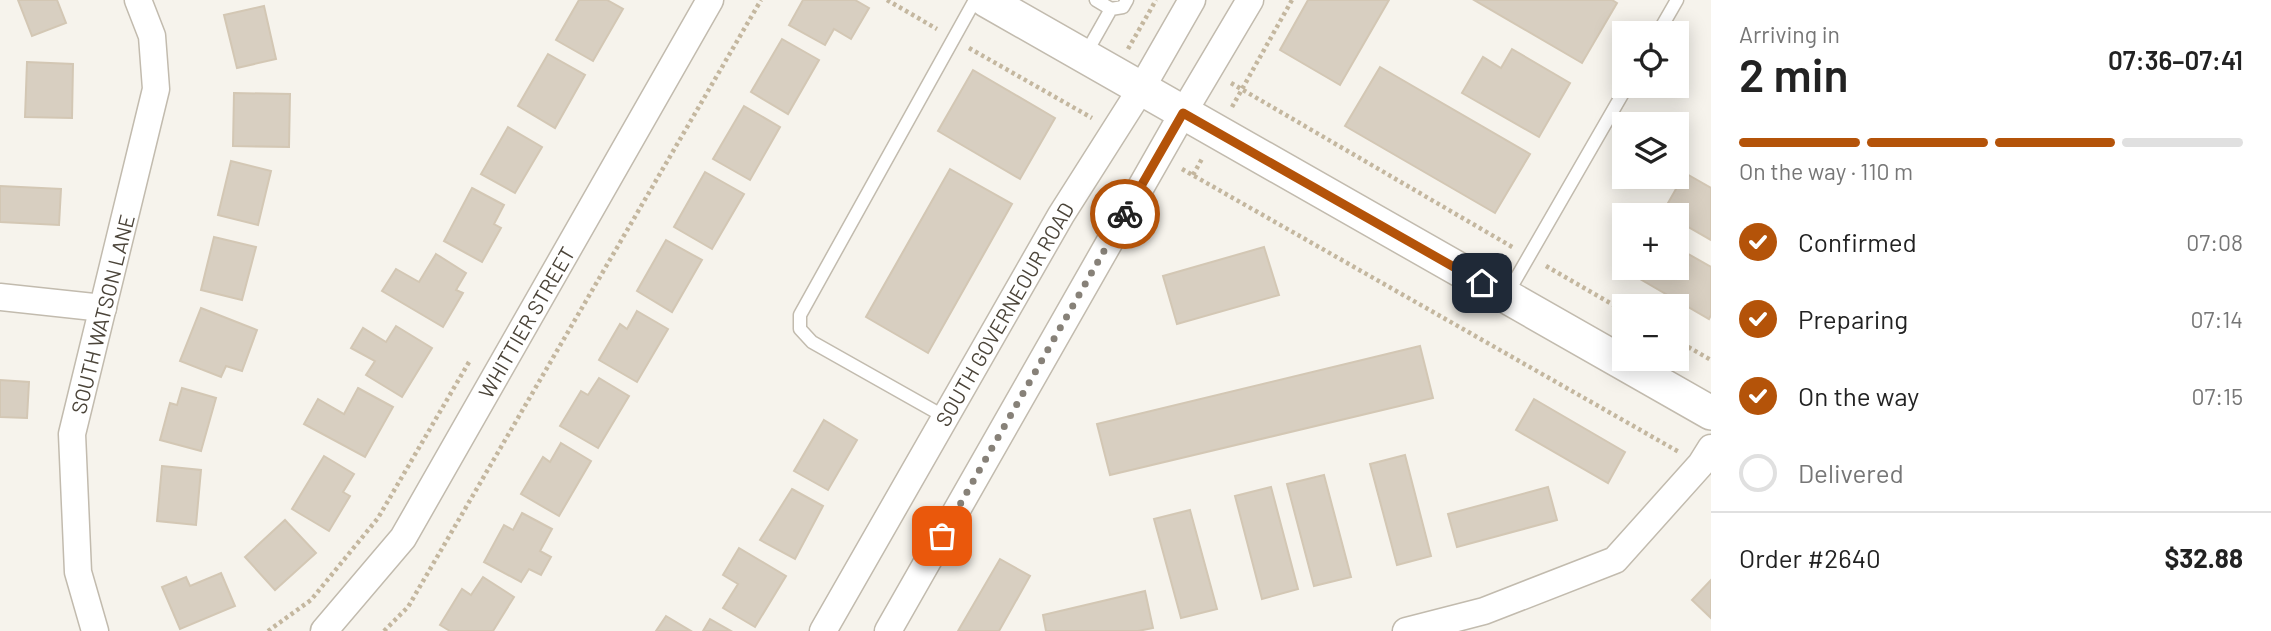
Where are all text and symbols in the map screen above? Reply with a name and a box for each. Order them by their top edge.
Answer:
text: Arriving in [1739,20,1840,48]
map controls [1612,21,1689,371]
button: locate [1612,21,1689,98]
text: 07:36–07:41 [2108,44,2243,75]
text: 2 min [1739,46,1848,101]
button: layers [1612,112,1689,189]
text: On the way · 110 m [1739,157,1913,185]
courier [1090,179,1160,249]
icon: bike [1106,195,1144,233]
street label: SOUTH GOVERNEOUR ROAD [930,198,1078,430]
button: + [1612,203,1689,280]
street label: SOUTH WATSON LANE [65,212,139,416]
icon: check [1739,223,1777,261]
text: Confirmed [1798,226,1917,257]
text: 07:08 [2186,228,2243,256]
street label: WHITTIER STREET [473,242,580,402]
pin [1452,253,1512,313]
icon: home [1463,264,1501,302]
button: − [1612,294,1689,371]
icon: check [1739,300,1777,338]
text: Preparing [1798,303,1908,334]
text: 07:14 [2191,305,2243,333]
icon: check [1739,377,1777,415]
text: On the way [1798,380,1919,411]
text: 07:15 [2191,382,2243,410]
text: Delivered [1798,457,1904,488]
pin [912,506,972,566]
icon: bag [923,517,961,555]
text: Order #2640 [1739,542,1881,573]
text: $32.88 [2164,542,2243,573]

